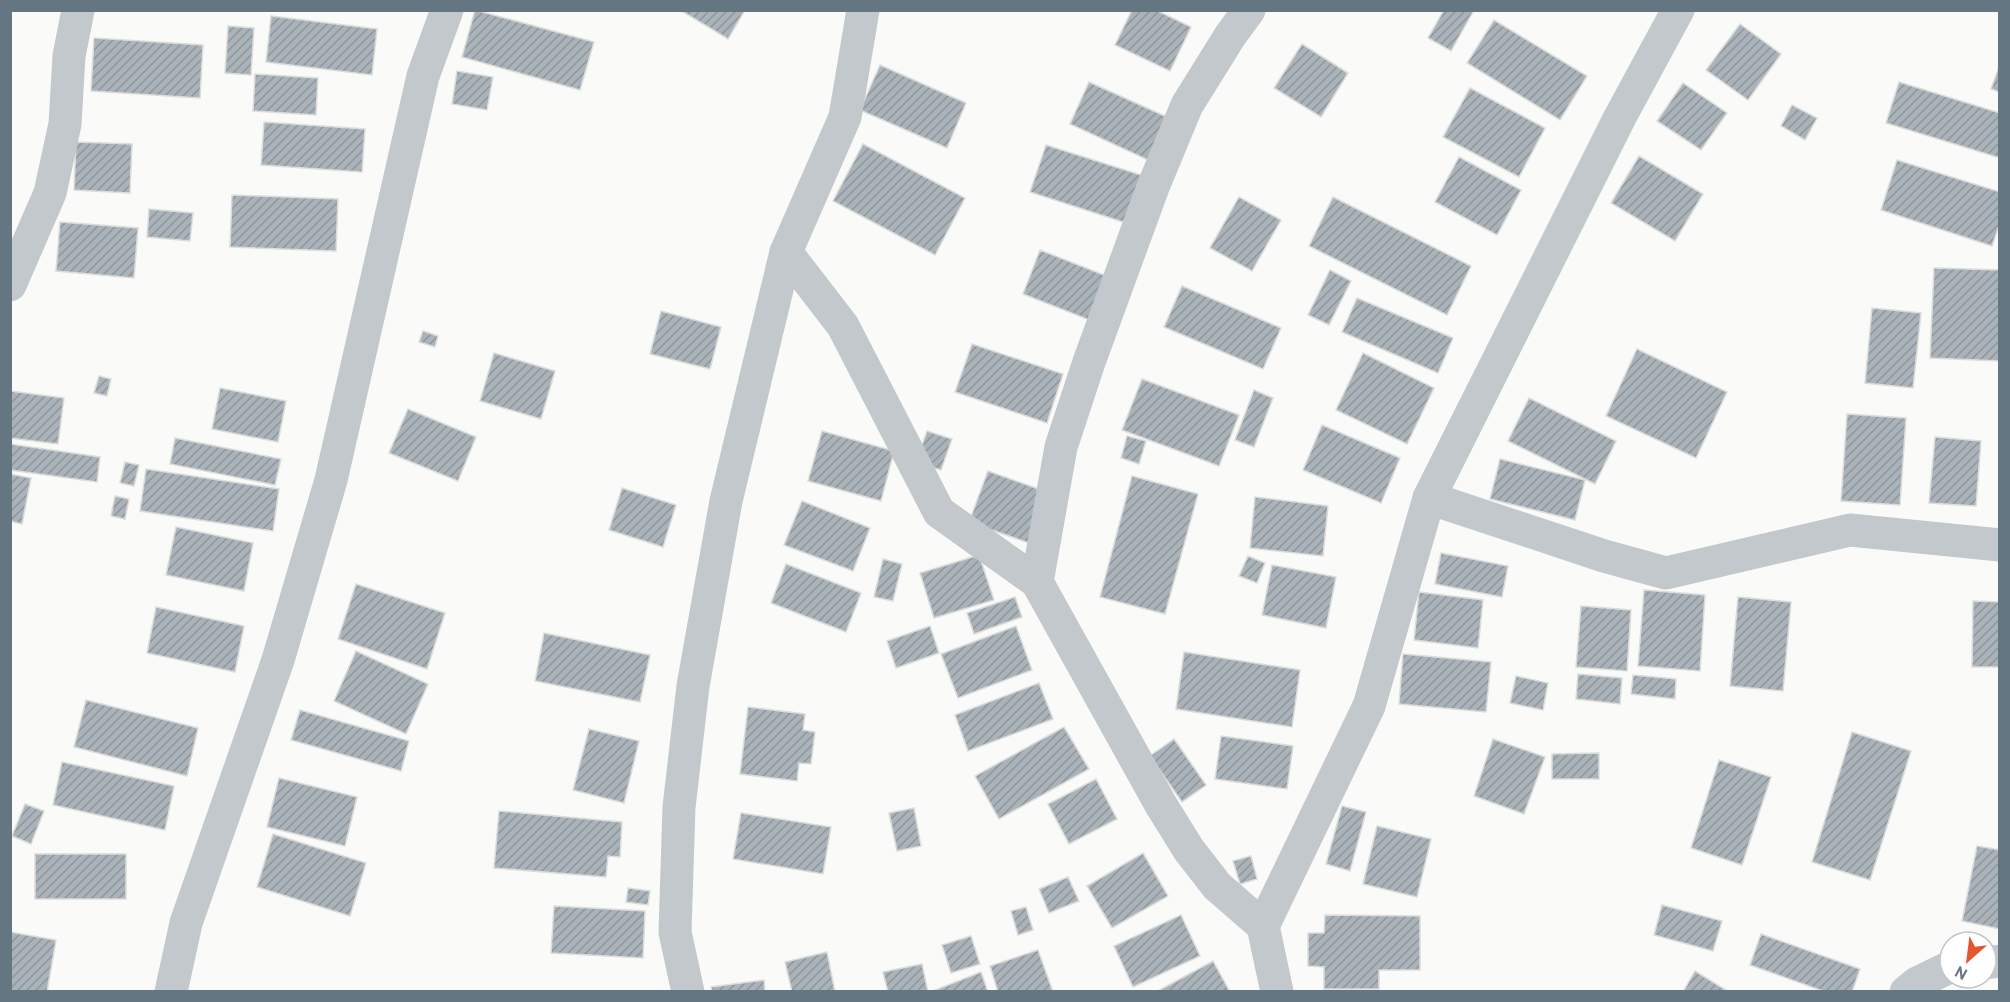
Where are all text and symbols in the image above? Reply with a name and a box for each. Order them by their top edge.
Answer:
north arrow [1938,930,1998,990]
text: N [1952,960,1972,983]

